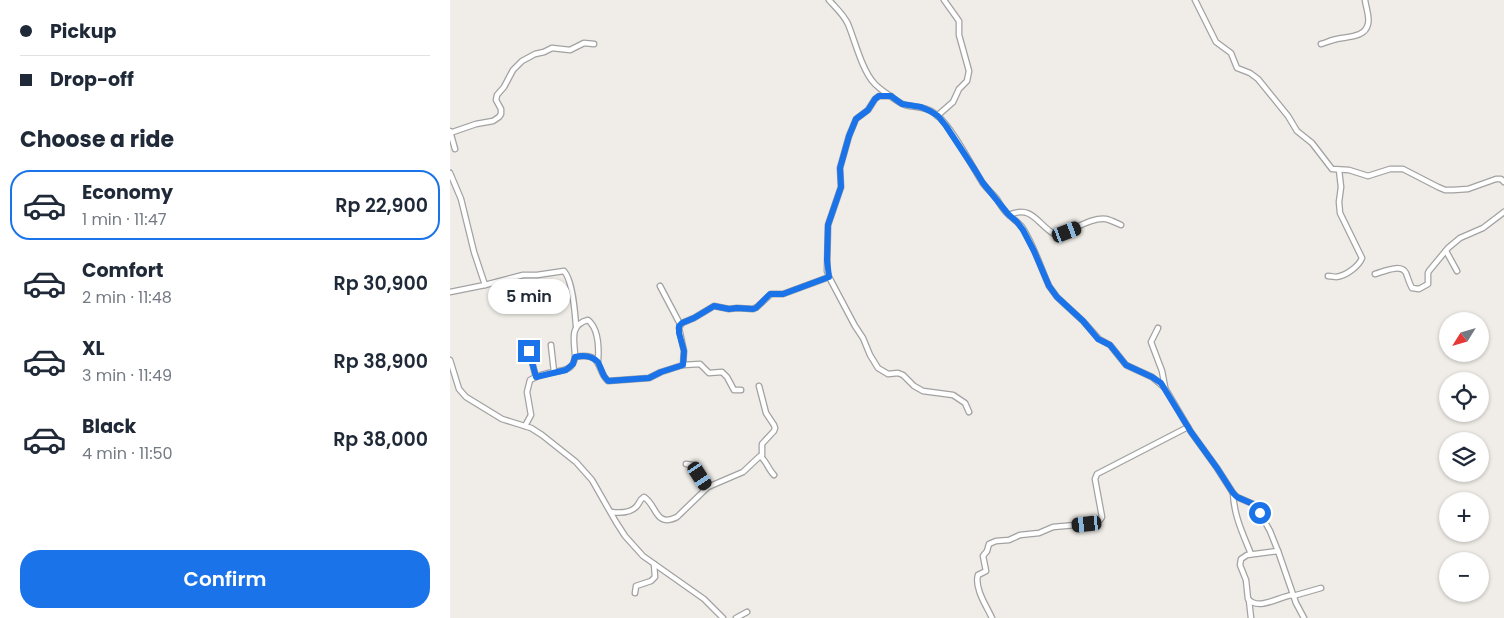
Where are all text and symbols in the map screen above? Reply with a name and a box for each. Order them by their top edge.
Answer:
text: Pickup [50,18,116,45]
text: Drop-off [50,66,134,93]
text: Choose a ride [20,124,174,155]
text: Economy [82,179,173,206]
icon: car [22,183,67,228]
text: Rp 22,900 [335,192,428,219]
text: 1 min · 11:47 [82,208,166,231]
car [1050,220,1083,244]
text: Comfort [82,257,164,284]
icon: car [22,261,67,306]
text: Rp 30,900 [333,270,428,297]
callout: 5 min [488,278,570,314]
text: 5 min [506,285,552,308]
text: 2 min · 11:48 [82,286,172,309]
north arrow [1439,312,1489,362]
map controls [1439,312,1489,602]
text: XL [82,335,105,362]
icon: car [22,339,67,384]
route end [518,340,540,362]
text: Rp 38,900 [334,348,428,375]
text: 3 min · 11:49 [82,364,172,387]
button: locate [1439,372,1489,422]
text: Black [82,413,136,440]
icon: car [22,417,67,462]
text: Rp 38,000 [333,426,428,453]
button: layers [1439,432,1489,482]
text: 4 min · 11:50 [82,442,173,465]
car [685,459,714,493]
button: + [1439,492,1489,542]
route start [1249,502,1271,524]
car [1071,515,1102,533]
button: Confirm [20,550,430,608]
button: − [1439,552,1489,602]

